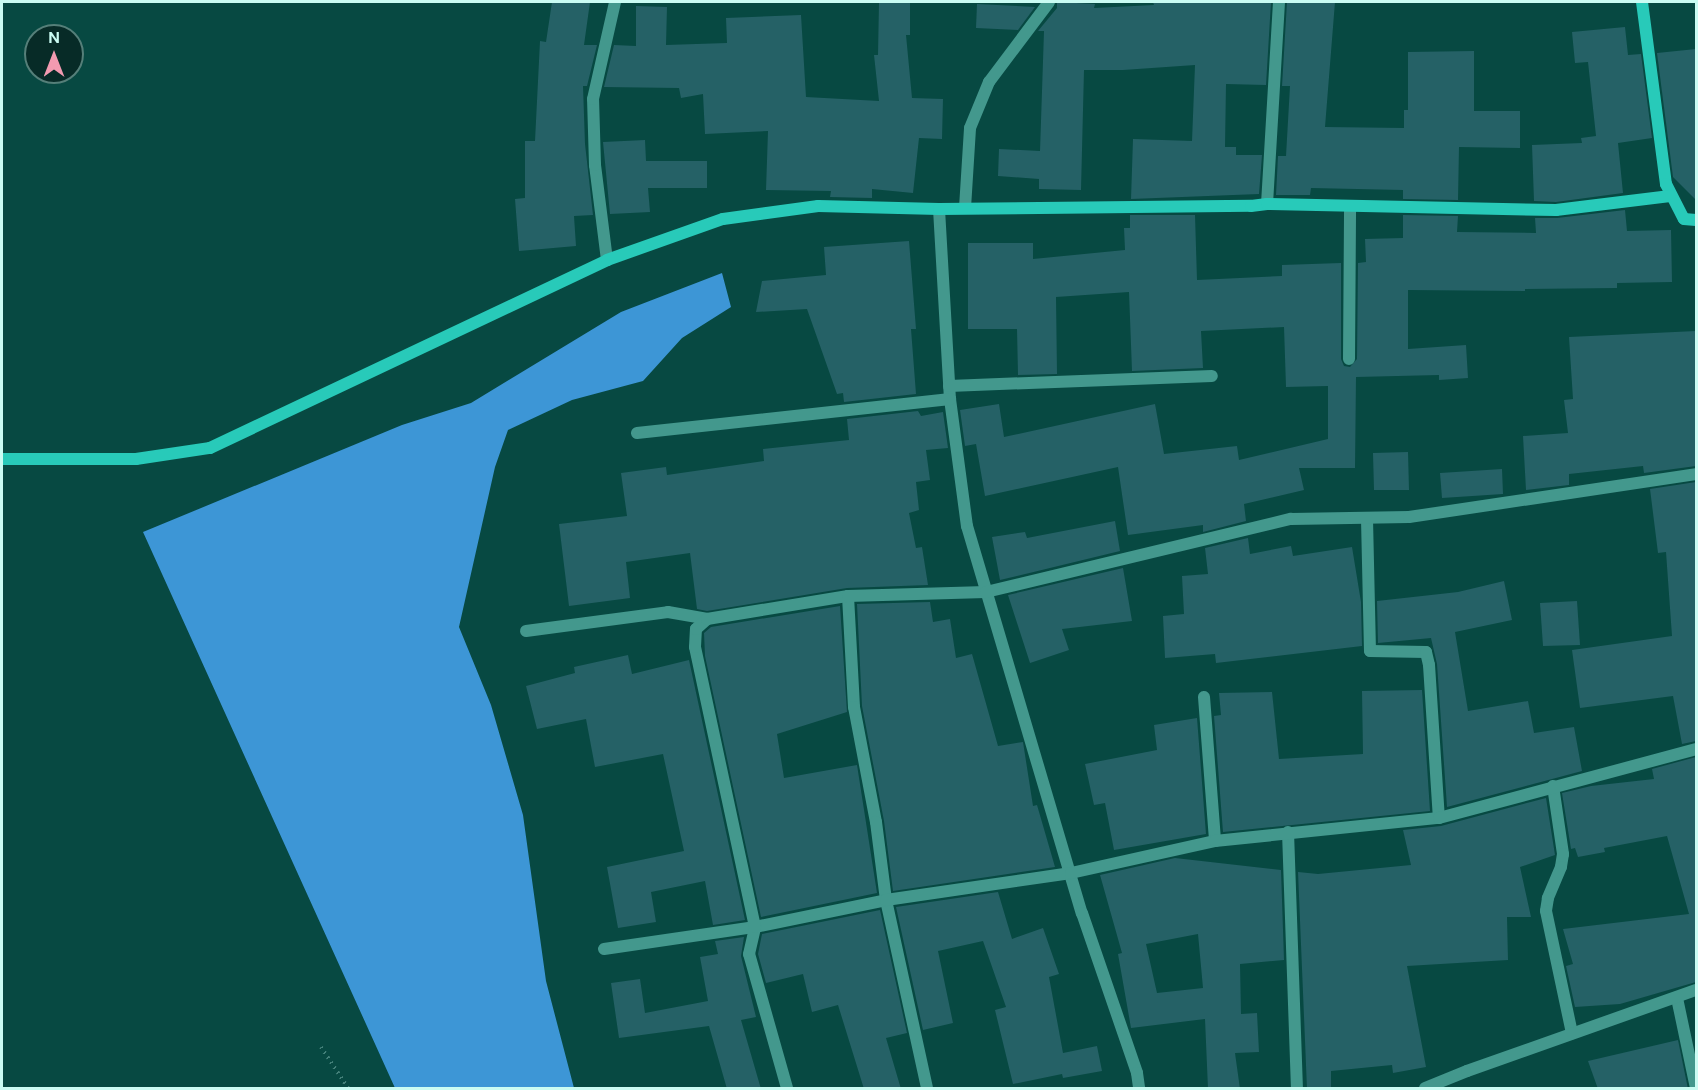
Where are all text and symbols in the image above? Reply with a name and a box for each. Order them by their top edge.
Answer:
north arrow [24,24,84,84]
text: N [48,27,60,48]

